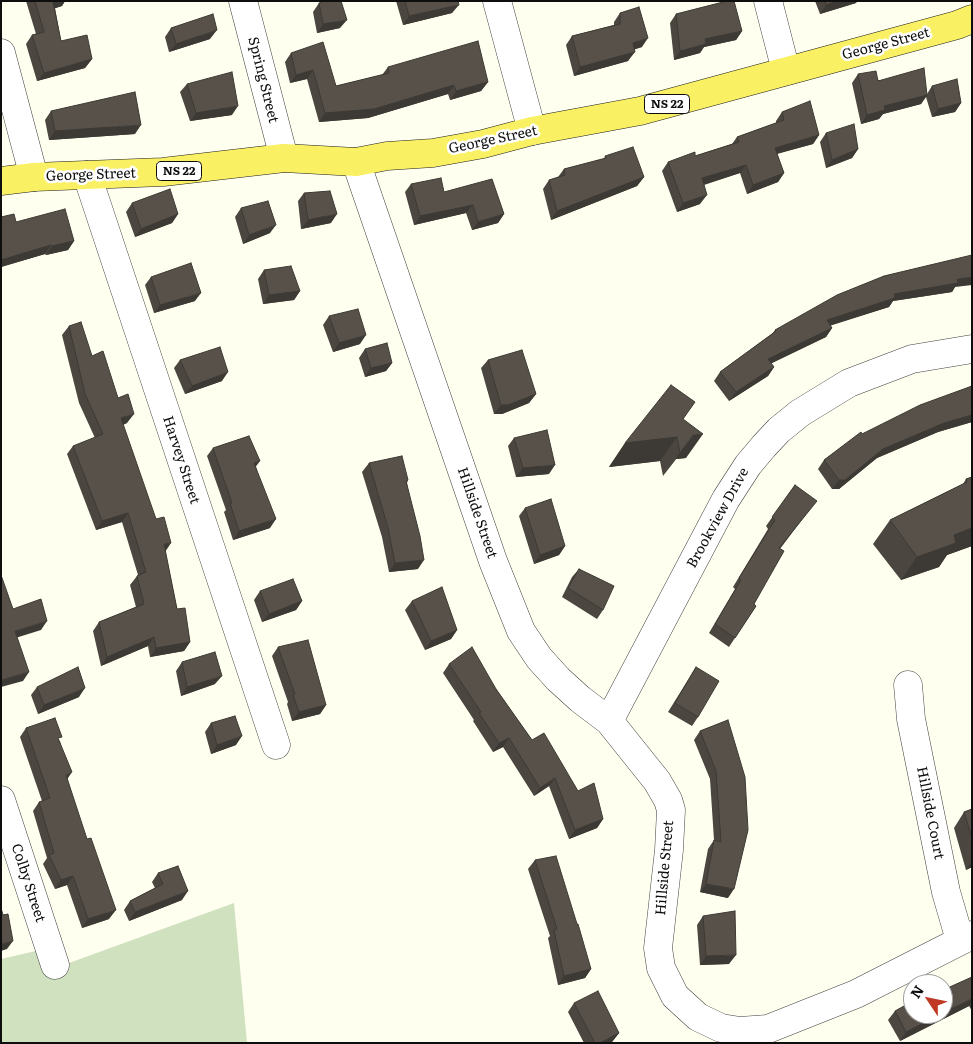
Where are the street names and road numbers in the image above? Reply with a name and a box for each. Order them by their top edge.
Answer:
street label: George Street [840,24,932,64]
street label: Spring Street [244,35,282,125]
road number: NS 22 [644,95,690,114]
street label: George Street [447,122,539,158]
road number: NS 22 [156,162,202,180]
street label: George Street [46,165,136,185]
street label: Harvey Street [159,414,203,506]
street label: Hillside Street [454,465,500,561]
street label: Brookview Drive [683,465,753,571]
street label: Hillside Court [913,765,947,861]
street label: Hillside Street [652,820,678,916]
street label: Colby Street [7,842,49,924]

